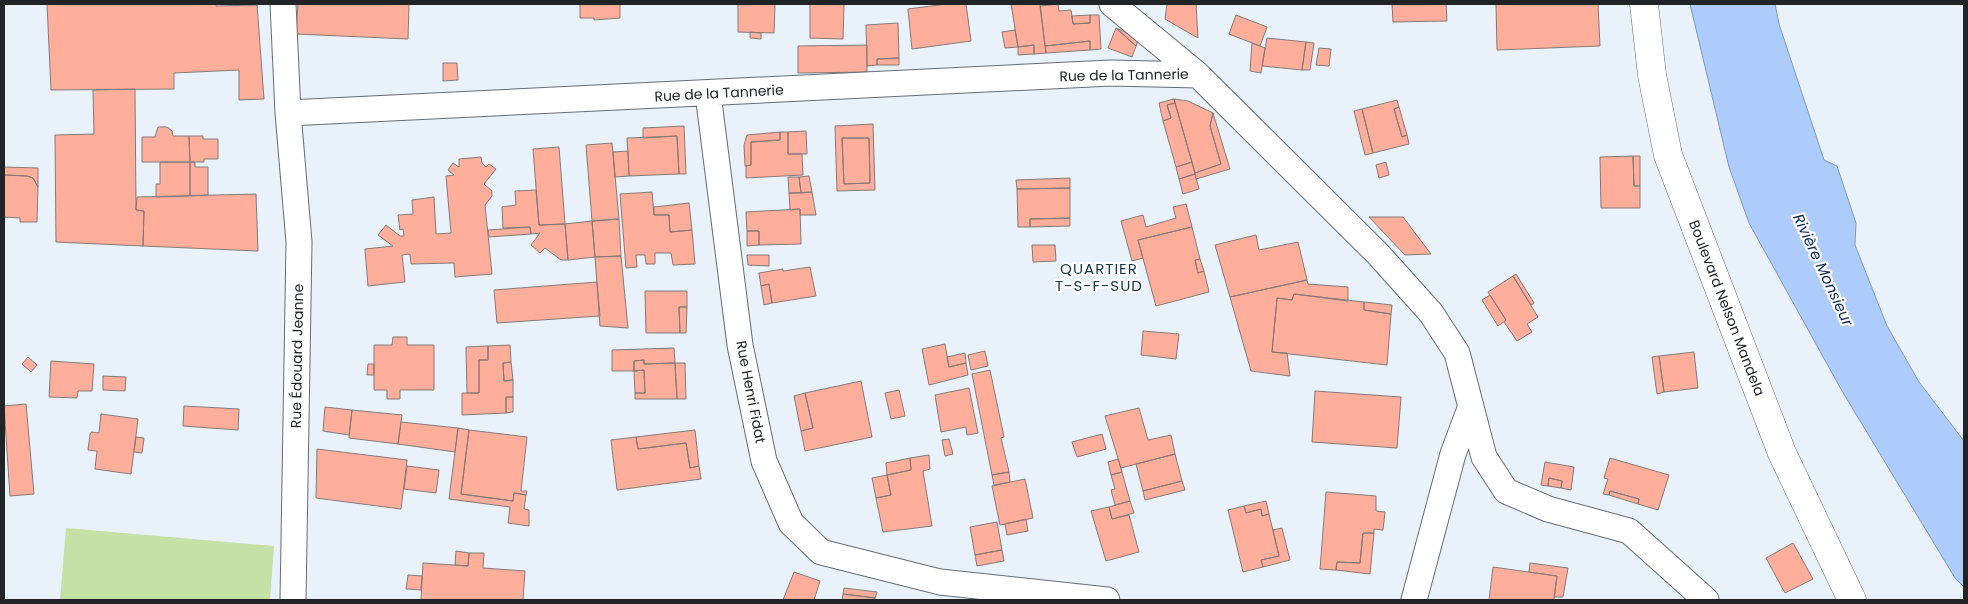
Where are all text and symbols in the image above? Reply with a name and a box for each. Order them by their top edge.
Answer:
street label: Rue de la Tannerie [1059,64,1189,86]
street label: Rue de la Tannerie [654,80,784,106]
water label: Rivière Monsieur [1788,210,1859,330]
street label: Boulevard Nelson Mandela [1684,217,1770,399]
district label: QUARTIER T-S-F-SUD [1055,258,1143,296]
street label: Rue Édouard Jeanne [286,283,308,428]
street label: Rue Henri Fidat [731,339,771,445]

